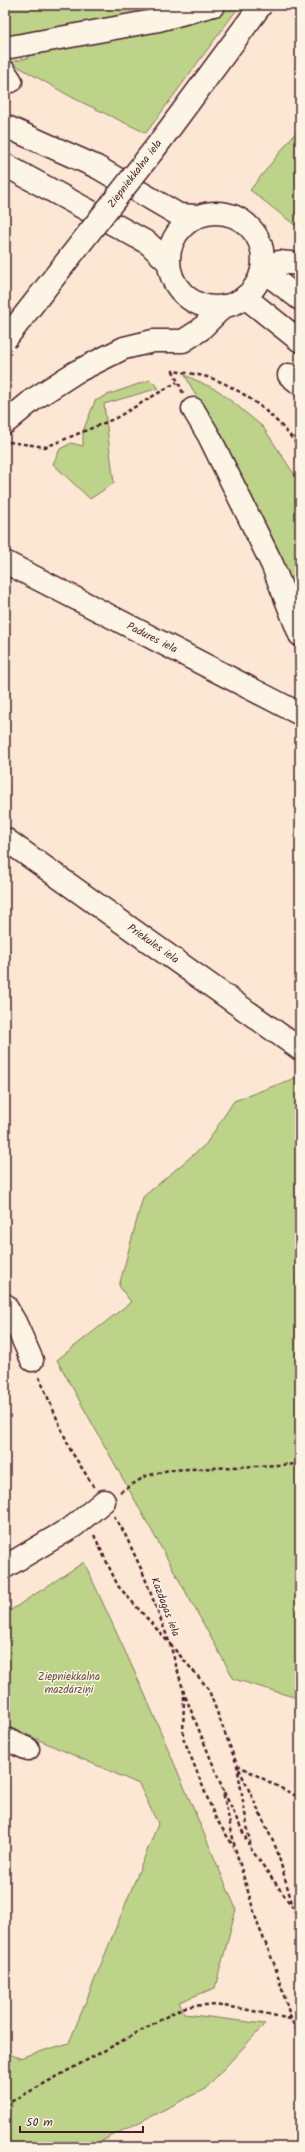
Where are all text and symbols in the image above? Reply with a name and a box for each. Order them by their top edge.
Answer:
street label: Ziepniekkalna iela [103,136,167,212]
street label: Padures iela [123,617,181,659]
street label: Priekules iela [123,919,183,969]
street label: Kazdagas iela [145,1575,185,1639]
park label: Ziepniekkalna mazdārziņi [38,1668,100,1699]
scale bar [20,2108,143,2134]
text: 50 m [26,2113,53,2132]

